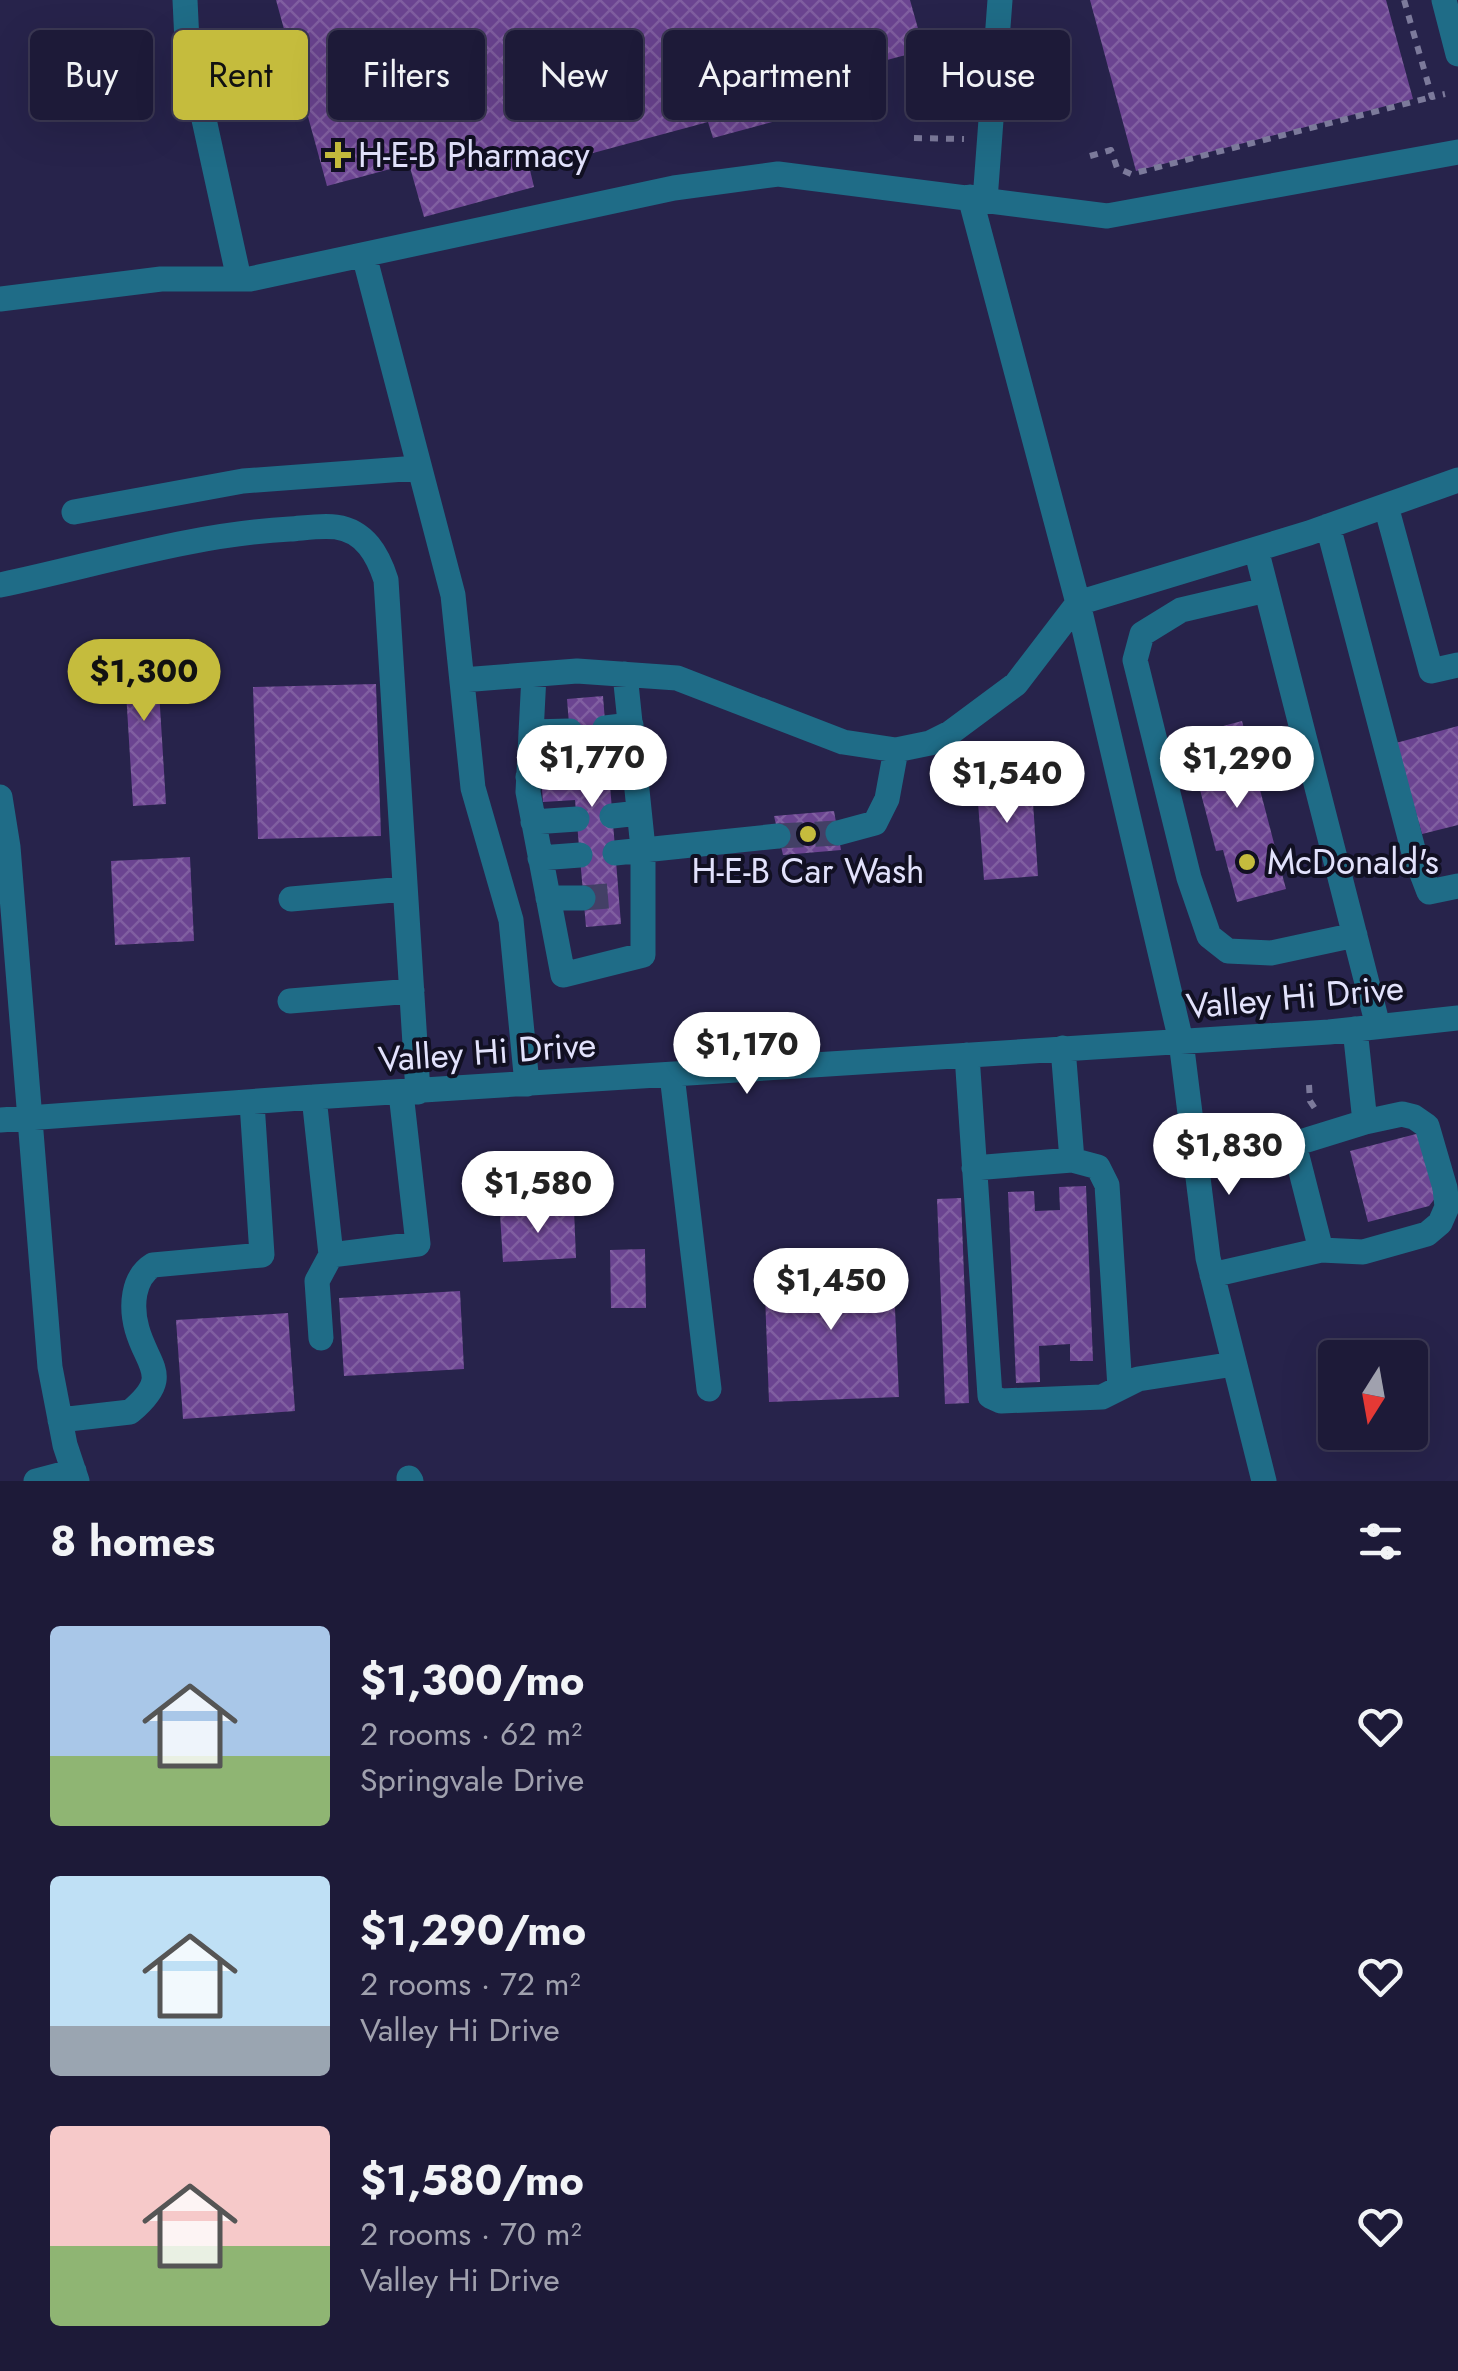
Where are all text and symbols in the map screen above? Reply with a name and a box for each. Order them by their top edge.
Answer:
chip: Buy [30,30,153,120]
chip: Rent [173,30,308,120]
chip: Filters [328,30,485,120]
chip: New [505,30,643,120]
chip: Apartment [663,30,886,120]
chip: House [906,30,1070,120]
place label: H-E-B Pharmacy [358,130,590,180]
marker: H-E-B Pharmacy [327,144,349,166]
pin: $1,300 [63,639,225,724]
text: $1,300 [90,648,198,694]
pin: $1,770 [511,725,673,810]
pin: $1,290 [1156,726,1318,811]
text: $1,770 [539,734,645,780]
text: $1,290 [1182,735,1292,781]
pin: $1,540 [926,741,1088,826]
text: $1,540 [952,750,1062,796]
marker: H-E-B Car Wash [797,823,819,845]
place label: McDonald's [1267,837,1439,887]
place label: H-E-B Car Wash [692,846,924,896]
marker: McDonald's [1236,851,1258,873]
street label: Valley Hi Drive [1184,963,1406,1031]
pin: $1,170 [666,1012,828,1097]
street label: Valley Hi Drive [376,1019,598,1085]
text: $1,170 [695,1021,799,1067]
pin: $1,830 [1148,1113,1310,1198]
text: $1,830 [1175,1122,1283,1168]
pin: $1,580 [457,1151,619,1236]
text: $1,580 [484,1160,592,1206]
pin: $1,450 [750,1248,912,1333]
text: $1,450 [776,1257,886,1303]
north arrow [1318,1340,1428,1450]
map controls [1318,1340,1428,1450]
text: 8 homes [50,1511,215,1572]
icon: filters [1353,1514,1408,1569]
text: $1,300/mo [360,1650,585,1711]
icon: home [130,1666,250,1786]
icon: heart [1353,1699,1408,1754]
text: 2 rooms · 62 m² [360,1711,582,1757]
text: Springvale Drive [360,1757,584,1803]
text: $1,290/mo [360,1900,586,1961]
icon: home [130,1916,250,2036]
icon: heart [1353,1949,1408,2004]
text: 2 rooms · 72 m² [360,1961,581,2007]
text: Valley Hi Drive [360,2007,560,2053]
text: $1,580/mo [360,2150,584,2211]
icon: home [130,2166,250,2286]
icon: heart [1353,2199,1408,2254]
text: 2 rooms · 70 m² [360,2211,582,2257]
text: Valley Hi Drive [360,2257,560,2303]

